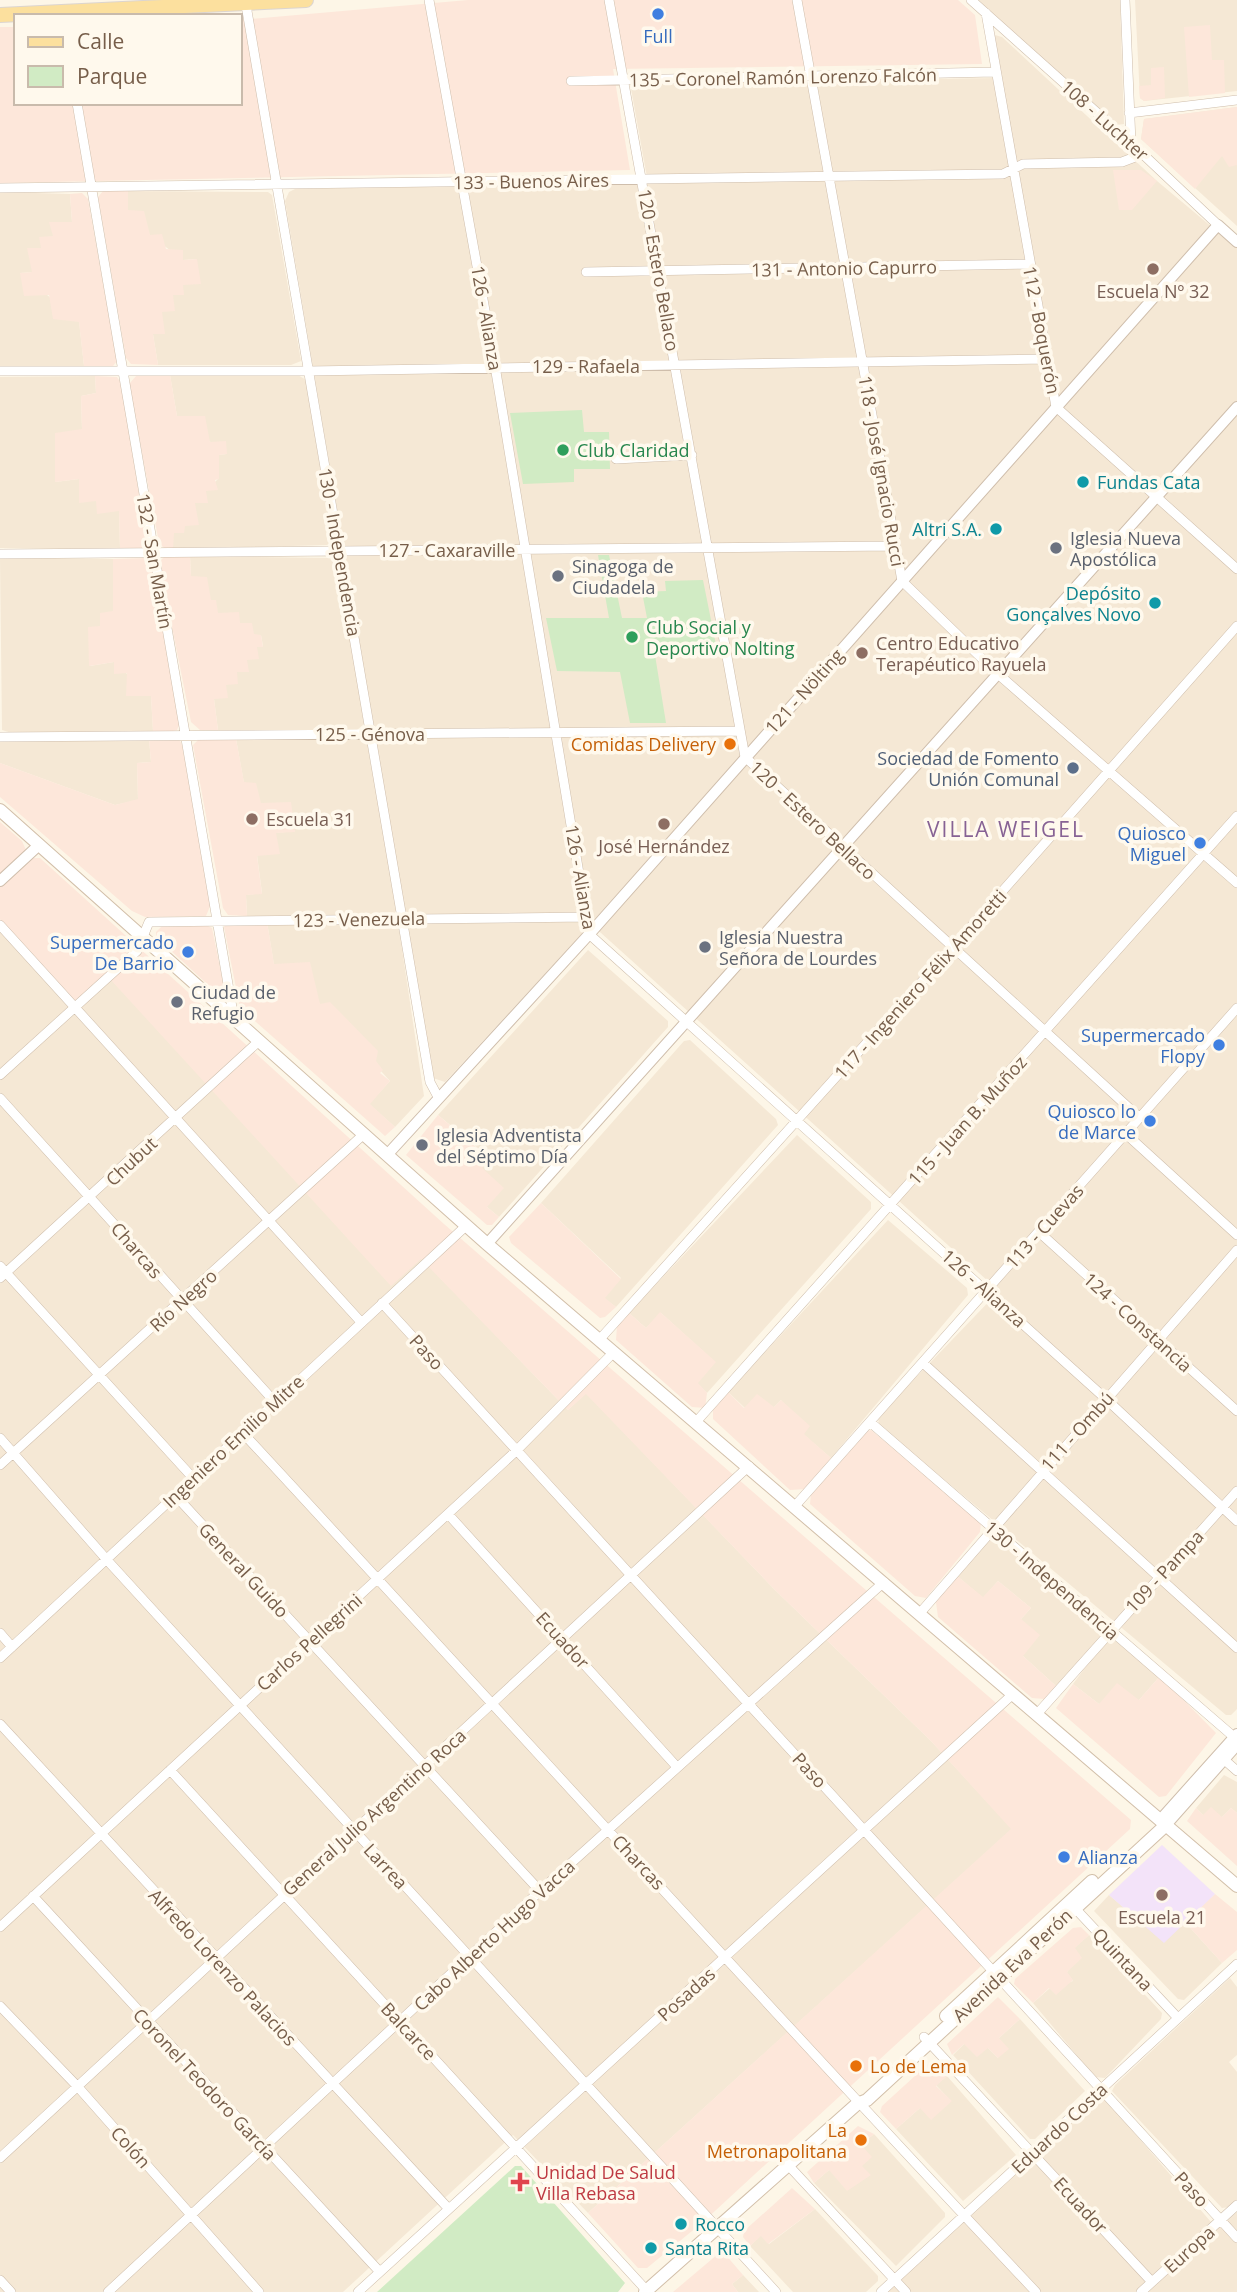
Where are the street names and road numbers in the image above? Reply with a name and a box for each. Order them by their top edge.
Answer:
street label: 135 - Coronel Ramón Lorenzo Falcón [629,62,937,92]
street label: 108 - Luchter [1056,74,1154,166]
street label: 133 - Buenos Aires [453,168,609,194]
street label: 120 - Estero Bellaco [633,187,685,353]
street label: 131 - Antonio Capurro [751,254,937,282]
street label: 126 - Alianza [466,264,508,372]
street label: 112 - Boquerón [1018,264,1066,396]
street label: 129 - Rafaela [532,354,640,378]
street label: 118 - José Ignacio Rucci [853,374,911,568]
street label: 130 - Independencia [313,466,367,638]
street label: 132 - San Martín [131,491,179,631]
street label: 127 - Caxaraville [379,538,515,562]
street label: 121 - Nölting [759,643,849,739]
street label: 125 - Génova [315,722,425,746]
street label: 120 - Estero Bellaco [745,755,881,885]
street label: 126 - Alianza [560,823,602,931]
street label: 117 - Ingeniero Félix Amoretti [829,884,1011,1084]
street label: 123 - Venezuela [293,906,425,932]
street label: 115 - Juan B. Muñoz [902,1050,1032,1190]
street label: Chubut [100,1131,162,1191]
street label: 113 - Cuevas [1000,1179,1088,1273]
street label: Charcas [106,1217,168,1283]
street label: 126 - Alianza [937,1244,1031,1332]
street label: Río Negro [144,1263,222,1337]
street label: 124 - Constancia [1079,1267,1197,1377]
street label: Paso [405,1329,449,1375]
street label: Ingeniero Emilio Mitre [157,1369,309,1513]
street label: 111 - Ombú [1035,1386,1119,1476]
street label: 130 - Independencia [980,1515,1124,1645]
street label: General Guido [194,1517,294,1623]
street label: 109 - Pampa [1120,1525,1208,1617]
street label: Carlos Pellegrini [251,1588,367,1696]
street label: Ecuador [531,1606,595,1674]
street label: General Julio Argentino Roca [277,1723,471,1901]
street label: Paso [788,1747,832,1793]
street label: Charcas [607,1829,671,1895]
street label: Larrea [359,1838,413,1894]
street label: Cabo Alberto Hugo Vacca [408,1854,580,2016]
street label: Alfredo Lorenzo Palacios [144,1883,302,2051]
street label: Avenida Eva Perón [947,1903,1077,2027]
street label: Quintana [1088,1922,1158,1996]
street label: Posadas [652,1962,720,2026]
street label: Balcarce [376,1997,442,2065]
street label: Coronel Teodoro García [128,2003,282,2165]
street label: Eduardo Costa [1006,2077,1112,2179]
street label: Colón [106,2121,156,2173]
street label: Paso [1170,2166,1214,2212]
street label: Ecuador [1049,2172,1114,2239]
street label: Europa [1159,2220,1219,2278]

